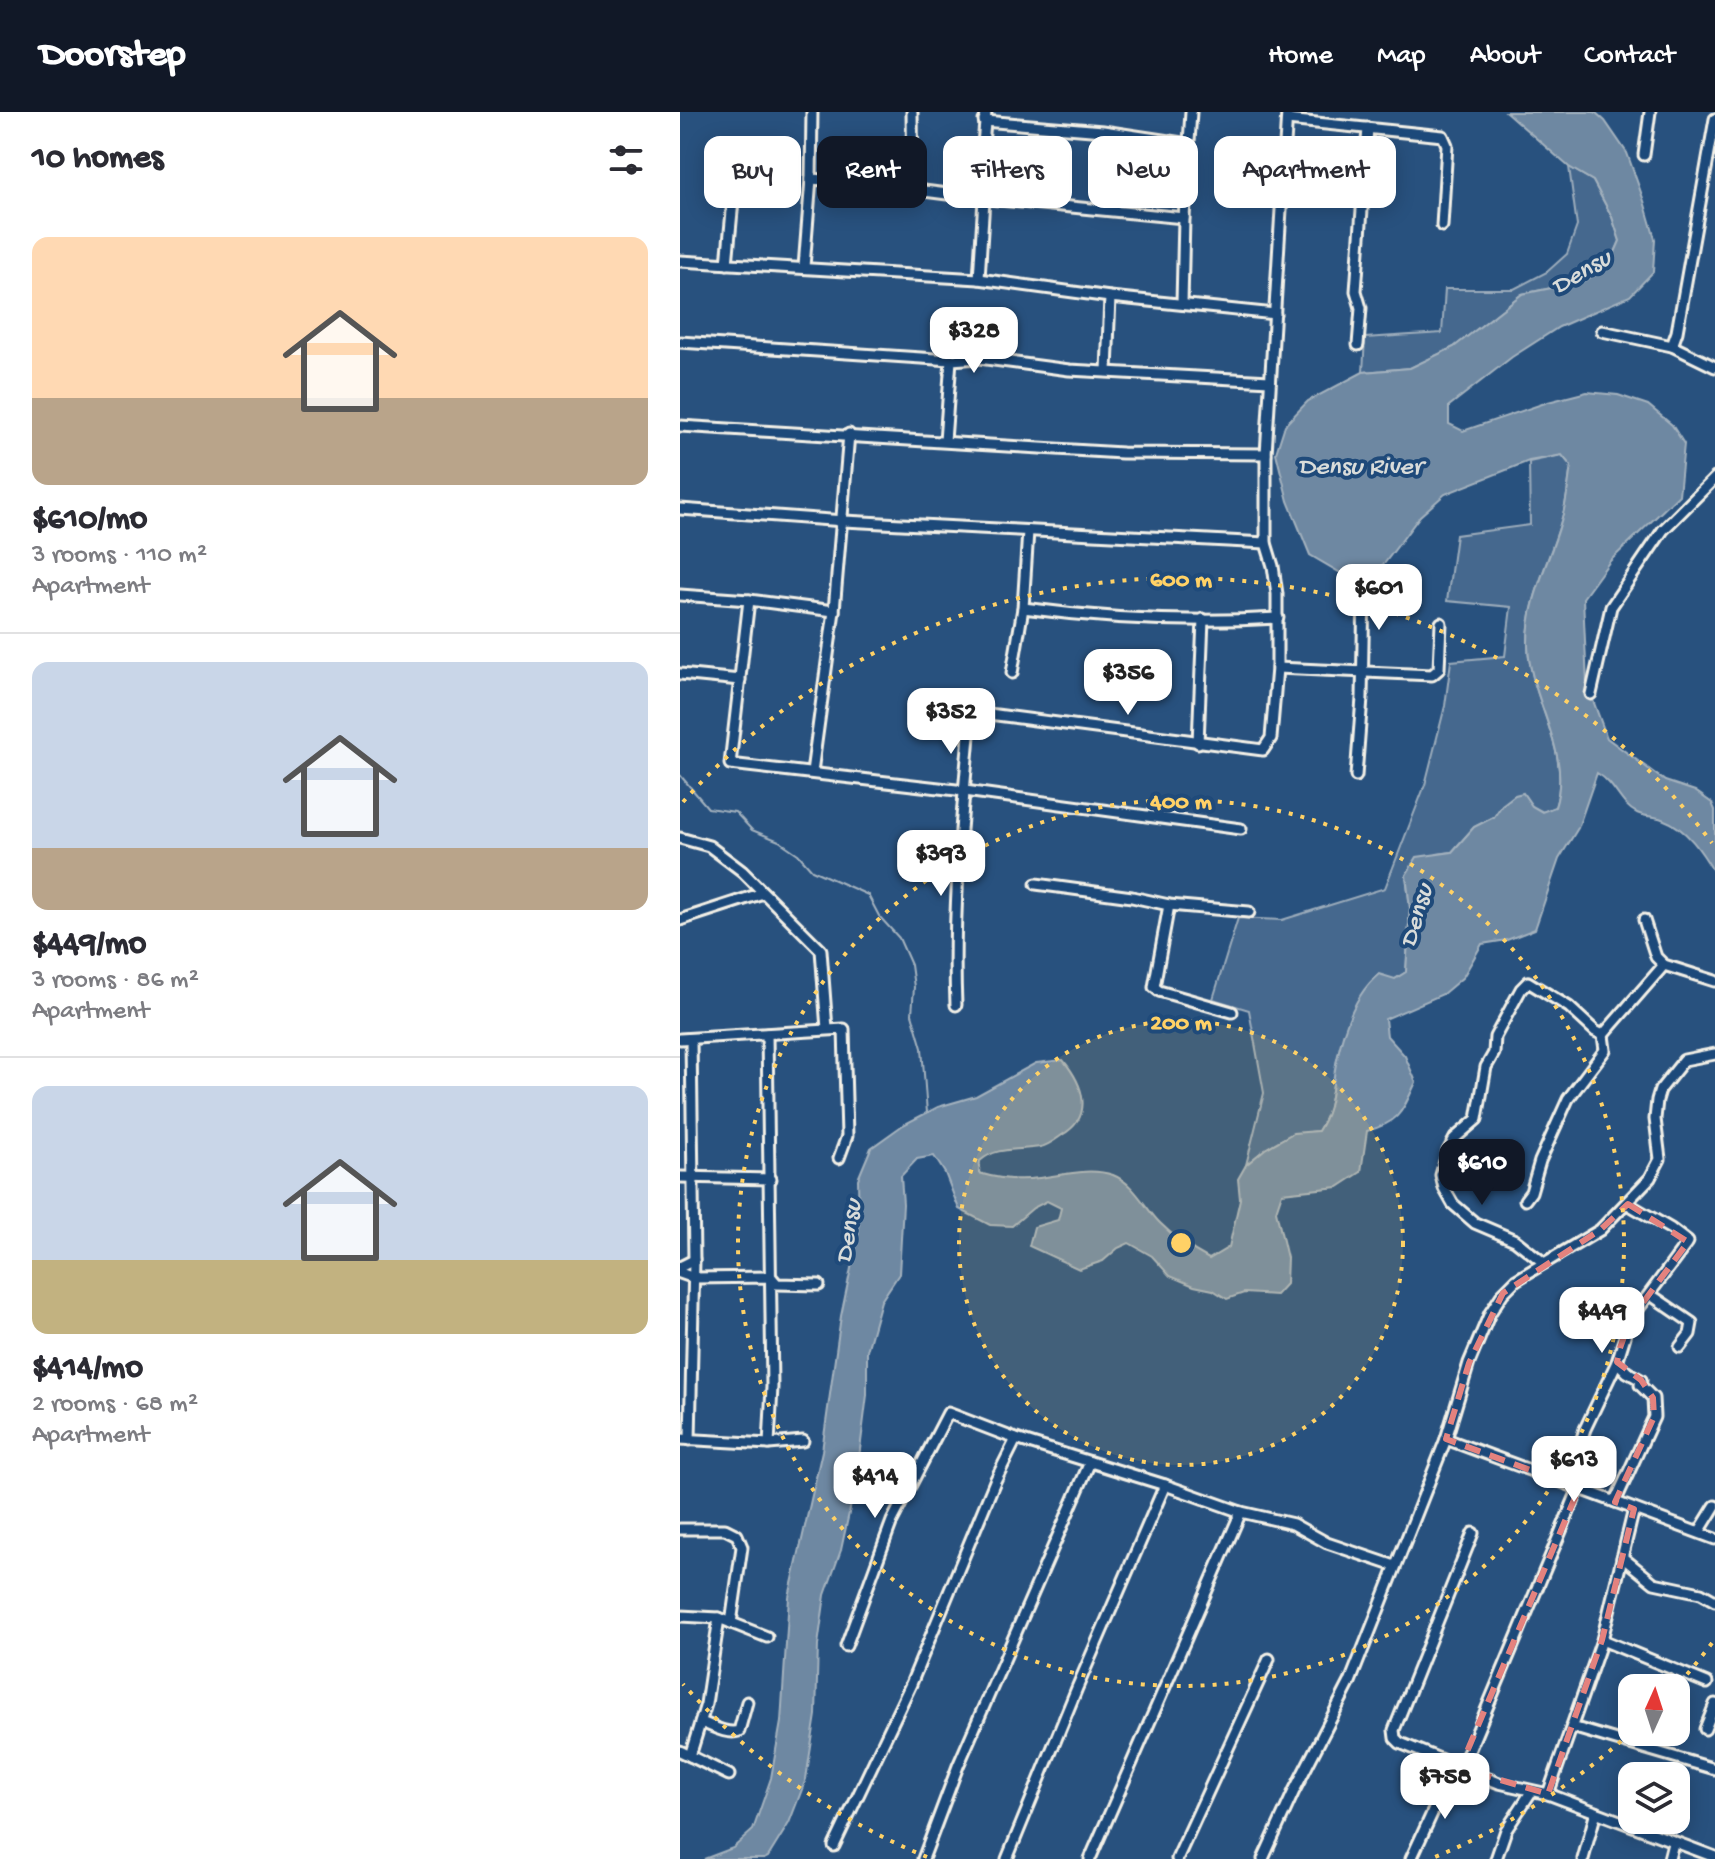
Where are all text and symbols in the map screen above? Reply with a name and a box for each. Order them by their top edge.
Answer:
text: Doorstep [40,34,186,78]
text: Home [1268,40,1333,73]
text: Map [1377,40,1426,73]
text: About [1470,40,1540,73]
text: Contact [1584,40,1675,73]
chip: Buy [704,136,801,208]
chip: Rent [817,136,927,208]
chip: Filters [943,136,1072,208]
chip: New [1088,136,1198,208]
chip: Apartment [1214,136,1396,208]
icon: filters [604,138,648,182]
text: 10 homes [32,140,163,180]
water label: Densu [1547,243,1619,304]
icon: home [268,289,412,433]
pin: $328 [927,307,1021,375]
text: $328 [948,317,1000,348]
water label: Densu River [1298,453,1427,484]
text: $610/mo [32,501,148,541]
text: 3 rooms · 110 m² [32,541,207,572]
pin: $601 [1332,564,1426,632]
text: 600 m [1150,567,1212,596]
text: Apartment [32,572,149,603]
text: $601 [1354,574,1404,605]
pin: $356 [1081,649,1175,717]
text: $356 [1102,659,1154,690]
pin: $352 [904,688,998,756]
text: $352 [925,698,977,729]
icon: home [268,714,412,858]
text: 400 m [1149,789,1212,818]
pin: $393 [894,830,988,898]
text: $393 [915,840,967,871]
water label: Densu [1395,879,1443,952]
text: $449/mo [32,926,146,966]
text: 3 rooms · 86 m² [32,966,199,997]
text: Apartment [32,997,149,1028]
text: 200 m [1150,1010,1212,1039]
icon: home [268,1138,412,1282]
pin: $610 [1435,1139,1529,1207]
text: $610 [1457,1149,1507,1180]
water label: Densu [830,1196,871,1266]
centre of rings [1167,1229,1195,1257]
pin: $449 [1555,1287,1649,1355]
text: $449 [1577,1297,1627,1328]
text: $414/mo [32,1350,143,1390]
text: 2 rooms · 68 m² [32,1390,198,1421]
text: Apartment [32,1421,149,1452]
pin: $613 [1527,1436,1621,1504]
text: $613 [1550,1446,1598,1477]
pin: $414 [828,1452,922,1520]
text: $414 [852,1462,898,1493]
north arrow [1618,1674,1690,1746]
map controls [1618,1674,1690,1834]
pin: $758 [1398,1753,1492,1821]
button: layers [1618,1762,1690,1834]
text: $758 [1418,1763,1472,1794]

